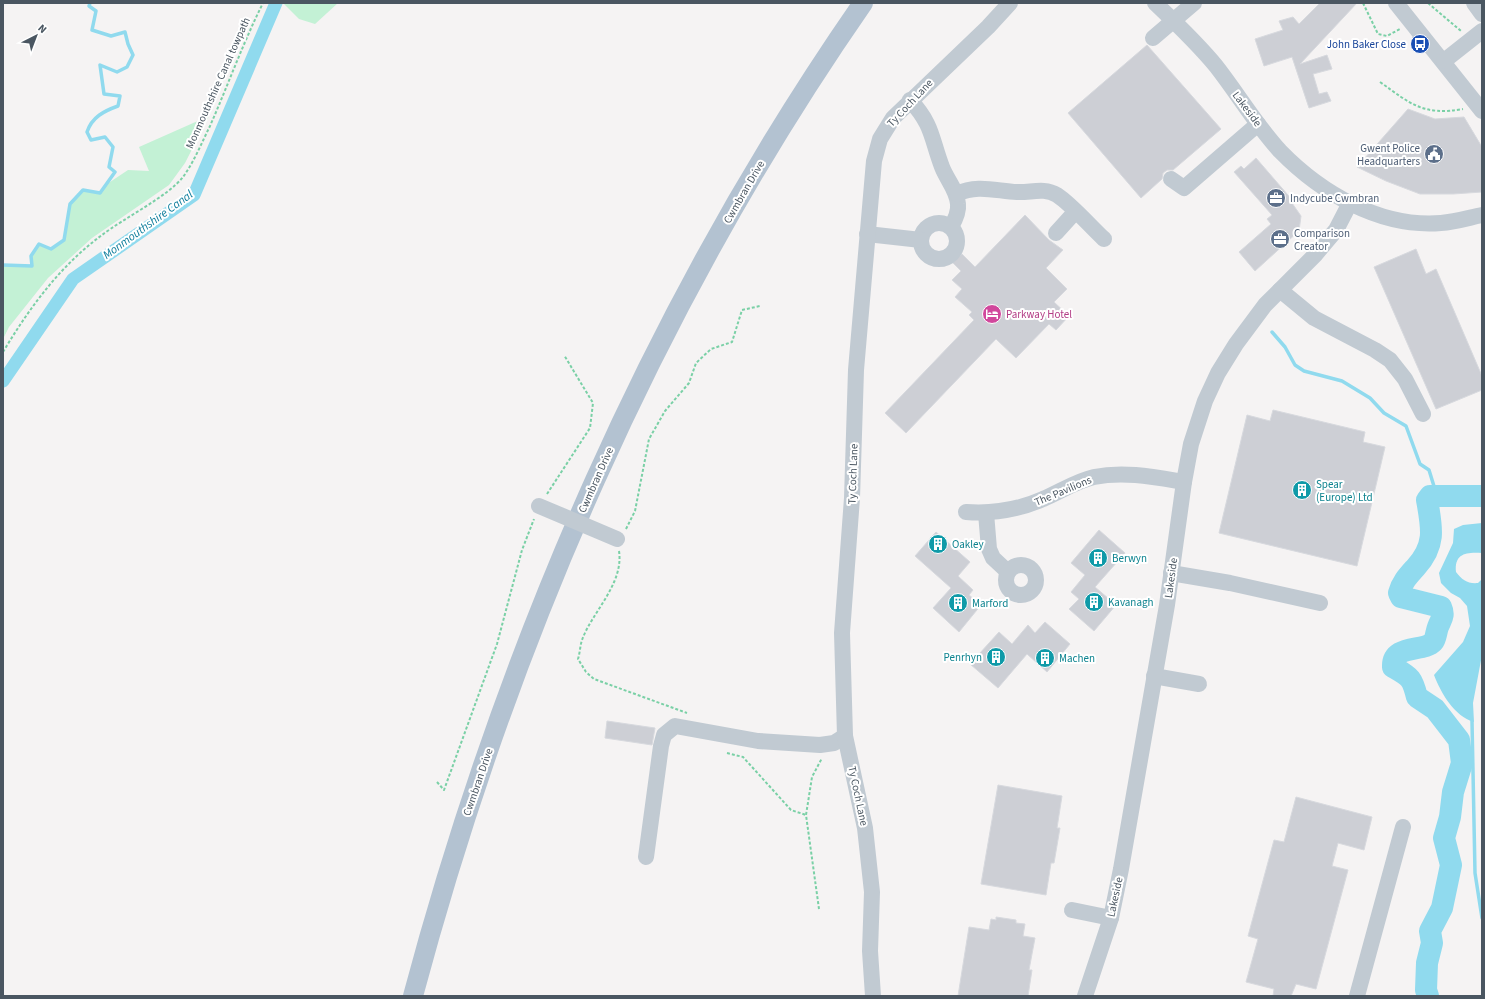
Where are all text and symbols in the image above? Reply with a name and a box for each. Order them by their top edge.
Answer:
street label: Monmouthshire Canal towpath [182,15,254,151]
north arrow [16,16,56,56]
text: N [35,21,50,37]
bus stop icon: John Baker Close [1409,33,1431,55]
place label: John Baker Close [1327,37,1407,52]
street label: Ty Coch Lane [884,75,937,130]
street label: Lakeside [1229,88,1265,130]
place label: Gwent Police Headquarters [1357,141,1421,169]
public building icon: Gwent Police Headquarters [1423,143,1445,165]
street label: Cwmbran Drive [720,157,768,226]
water label: Monmouthshire Canal [99,186,197,264]
office icon: Indycube Cwmbran [1265,187,1287,209]
place label: Indycube Cwmbran [1290,191,1379,206]
place label: Comparison Creator [1294,226,1350,254]
office icon: Comparison Creator [1269,228,1291,250]
hotel icon: Parkway Hotel [981,303,1003,325]
place label: Parkway Hotel [1006,307,1072,322]
street label: Ty Coch Lane [844,443,862,505]
street label: Cwmbran Drive [575,444,617,515]
street label: The Pavilions [1032,472,1094,510]
place label: Spear (Europe) Ltd [1316,477,1373,505]
building icon: Spear (Europe) Ltd [1291,479,1313,501]
building icon: Oakley [927,533,949,555]
place label: Oakley [952,537,984,552]
building icon: Berwyn [1087,547,1109,569]
place label: Berwyn [1112,551,1147,566]
street label: Lakeside [1161,556,1181,599]
building icon: Kavanagh [1083,591,1105,613]
building icon: Marford [947,592,969,614]
place label: Kavanagh [1108,595,1153,610]
place label: Marford [972,596,1008,611]
building icon: Penrhyn [985,646,1007,668]
building icon: Machen [1034,647,1056,669]
place label: Penrhyn [944,650,982,665]
place label: Machen [1059,651,1095,666]
street label: Cwmbran Drive [459,746,497,818]
street label: Ty Coch Lane [844,765,872,828]
street label: Lakeside [1103,875,1127,918]

